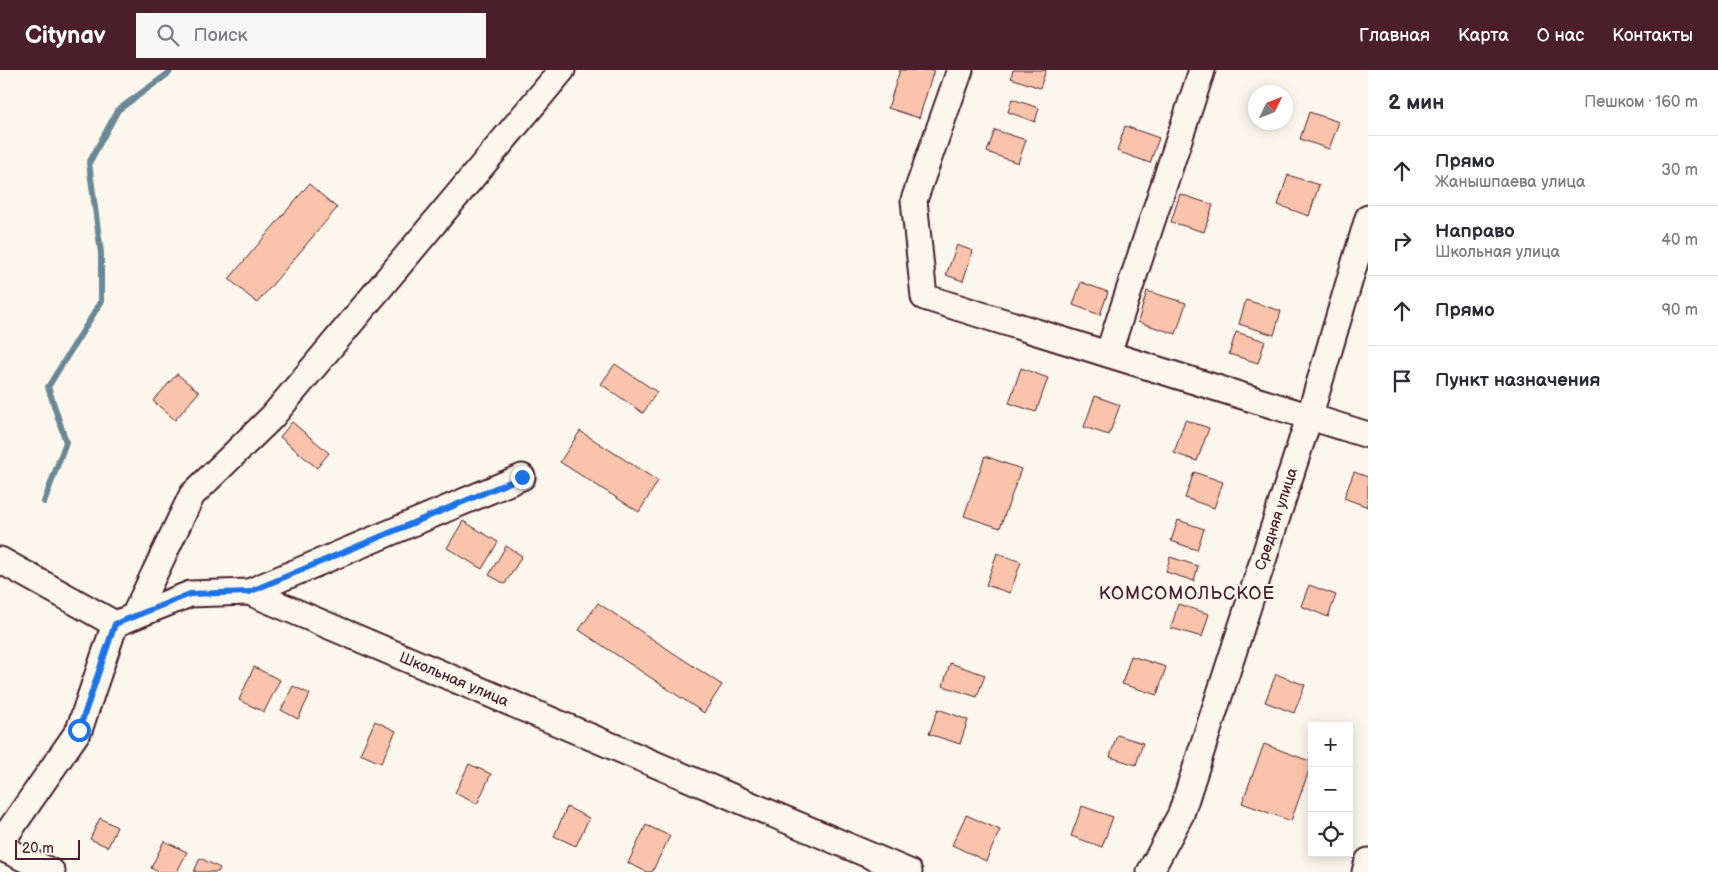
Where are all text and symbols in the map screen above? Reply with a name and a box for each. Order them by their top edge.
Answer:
search box [136,13,486,58]
text: Citynav [25,21,106,50]
icon: search [154,21,182,49]
text: Поиск [194,24,248,47]
text: Главная [1359,25,1430,46]
text: Карта [1458,25,1509,46]
text: О нас [1537,25,1584,46]
text: Контакты [1612,25,1693,46]
north arrow [1248,85,1293,130]
text: 2 мин [1388,90,1444,115]
text: Пешком · 160 m [1584,93,1698,112]
text: Прямо [1435,150,1495,173]
icon: ahead [1388,157,1416,185]
text: 30 m [1661,161,1698,180]
text: Жанышпаева улица [1435,173,1585,192]
text: Направо [1435,220,1515,243]
icon: right [1388,227,1416,255]
text: 40 m [1661,231,1698,250]
text: Школьная улица [1435,243,1560,262]
icon: ahead [1388,297,1416,325]
text: Прямо [1435,299,1495,322]
text: 90 m [1662,301,1698,320]
icon: arrive [1388,367,1416,395]
text: Пункт назначения [1435,369,1600,392]
street label: Средняя улица [1251,465,1302,573]
route end [511,466,534,489]
district label: КОМСОМОЛЬСКОЕ [1099,583,1275,604]
street label: Школьная улица [396,648,512,711]
route start [68,719,91,742]
map controls [1308,722,1353,857]
button: + [1308,722,1353,767]
button: − [1308,767,1353,812]
button: locate [1308,812,1353,857]
scale bar [15,837,80,860]
text: 20 m [22,840,54,857]

